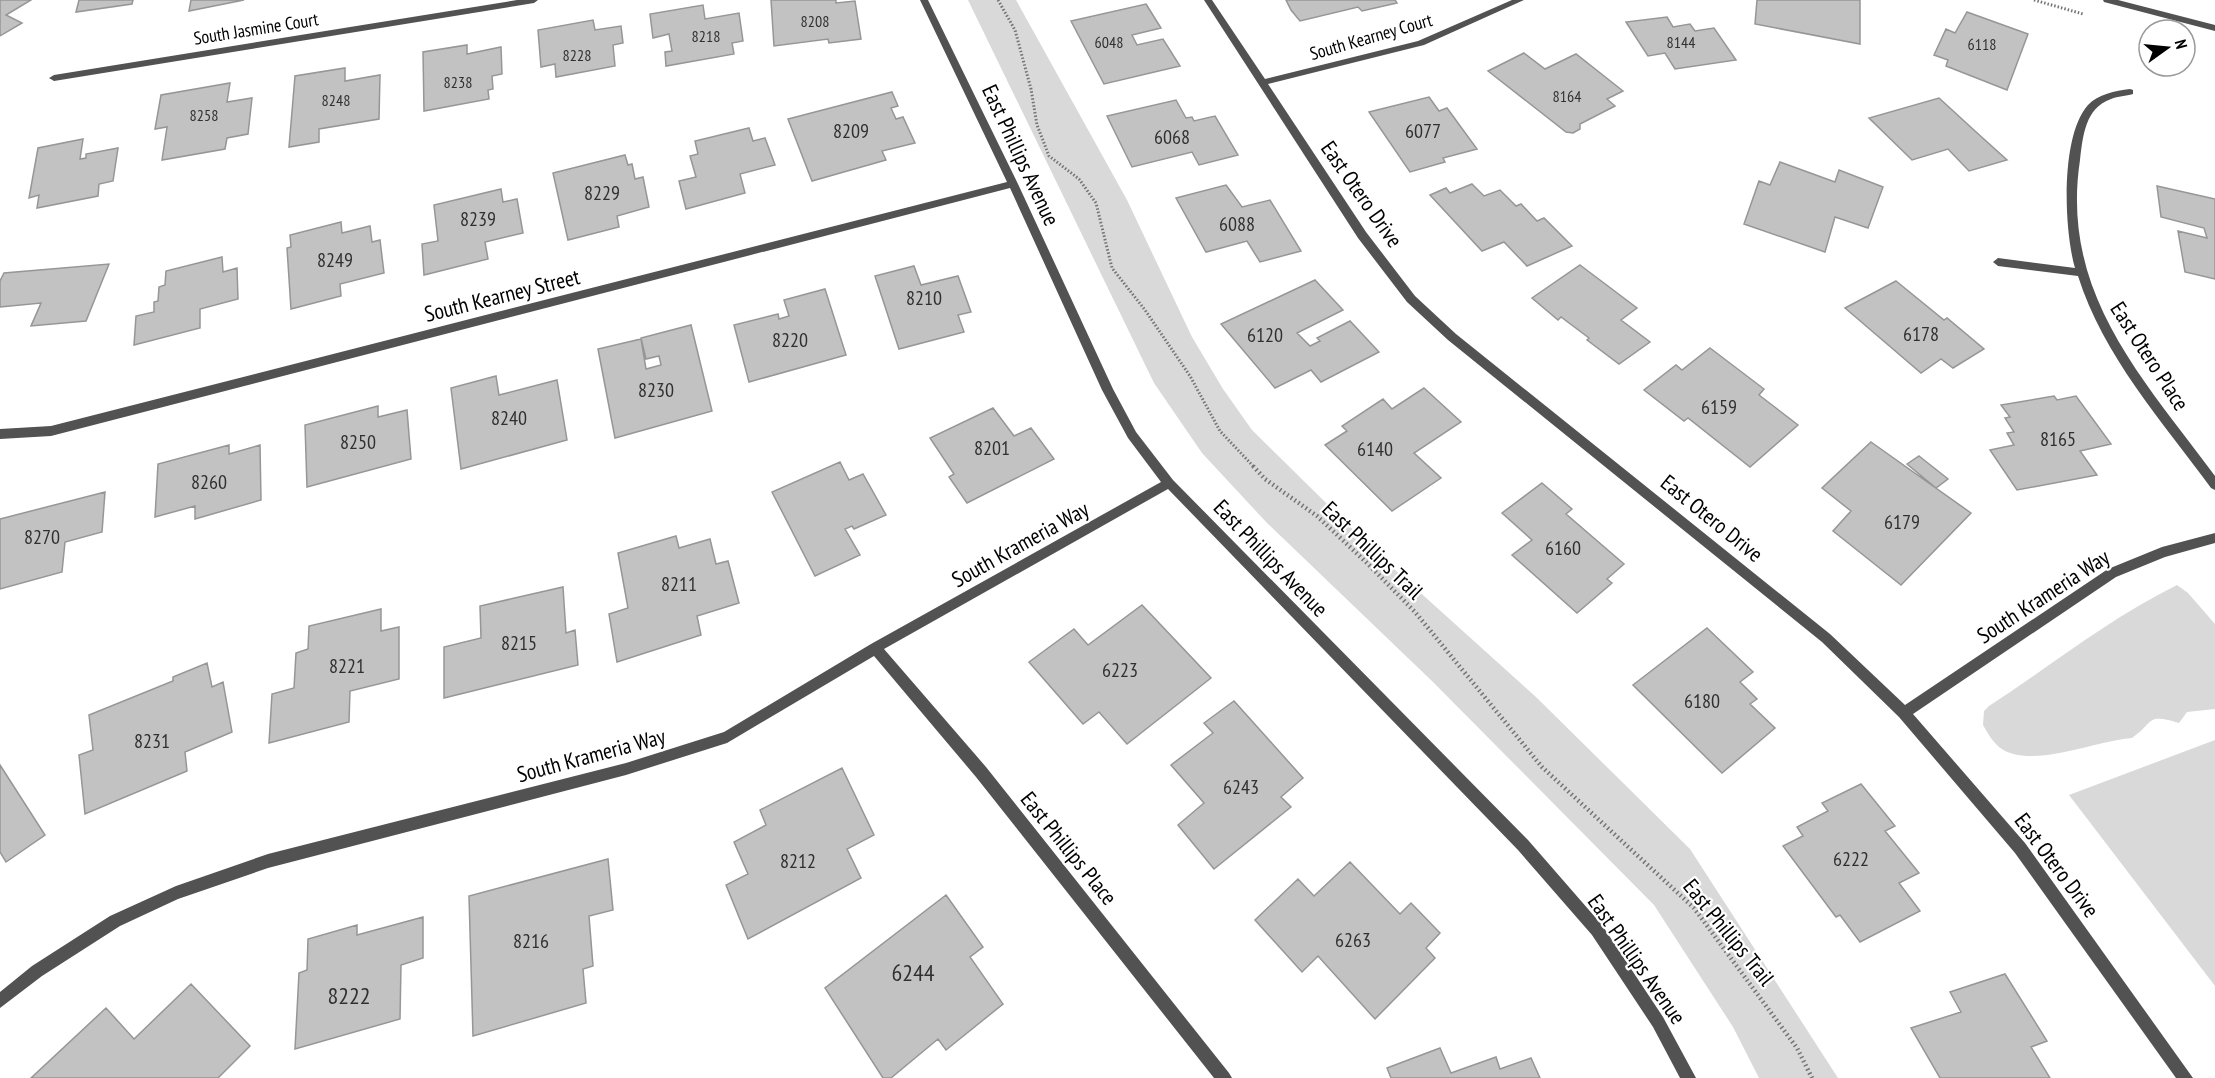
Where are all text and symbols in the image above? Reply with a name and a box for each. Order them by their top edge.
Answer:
street label: South Jasmine Court [192,7,320,50]
street label: South Kearney Court [1307,8,1435,65]
house number: 8208 [801,11,829,31]
north arrow [2137,18,2197,78]
house number: 8218 [692,26,720,46]
house number: 6048 [1095,32,1123,52]
house number: 8144 [1667,32,1695,52]
house number: 6118 [1968,34,1996,54]
text: N [2171,37,2192,51]
house number: 8228 [563,45,591,65]
house number: 8238 [444,72,472,92]
street label: East Phillips Avenue [976,80,1066,230]
house number: 8164 [1553,86,1581,106]
house number: 8248 [322,90,350,110]
house number: 8258 [190,105,218,125]
house number: 8209 [833,118,869,144]
house number: 6077 [1405,118,1441,144]
house number: 6068 [1154,124,1190,150]
street label: East Otero Drive [1315,135,1409,253]
house number: 8229 [584,180,620,206]
house number: 8239 [460,206,496,232]
house number: 6088 [1219,211,1255,237]
house number: 8249 [317,247,353,273]
street label: South Kearney Street [421,262,583,328]
house number: 8210 [906,285,942,311]
street label: East Otero Place [2104,296,2196,416]
house number: 6178 [1903,321,1939,347]
house number: 6120 [1247,322,1283,348]
house number: 8220 [772,327,808,353]
house number: 8230 [638,377,674,403]
house number: 6159 [1701,394,1737,420]
house number: 8240 [491,405,527,431]
house number: 8165 [2040,426,2076,452]
house number: 8250 [340,429,376,455]
house number: 8201 [974,435,1010,461]
house number: 6140 [1357,436,1393,462]
street label: East Otero Drive [1655,468,1769,568]
house number: 8260 [191,469,227,495]
street label: East Phillips Avenue [1208,493,1334,623]
street label: South Krameria Way [947,494,1094,593]
street label: East Phillips Trail [1317,495,1430,606]
house number: 6179 [1884,509,1920,535]
house number: 8270 [24,524,60,550]
house number: 6160 [1545,535,1581,561]
street label: South Krameria Way [1971,542,2115,649]
house number: 8211 [661,571,697,597]
house number: 8215 [501,630,537,656]
house number: 8221 [329,653,365,679]
house number: 6223 [1102,657,1138,683]
house number: 6180 [1684,688,1720,714]
street label: South Krameria Way [514,722,669,788]
house number: 8231 [134,728,170,754]
house number: 6243 [1223,774,1259,800]
street label: East Phillips Place [1015,786,1123,910]
street label: East Otero Drive [2009,807,2105,923]
house number: 6222 [1833,846,1869,872]
house number: 8212 [780,848,816,874]
street label: East Phillips Trail [1677,873,1781,992]
street label: East Phillips Avenue [1582,889,1692,1029]
house number: 6263 [1335,927,1371,953]
house number: 8216 [513,928,549,954]
house number: 6244 [891,957,935,988]
house number: 8222 [327,980,371,1011]

